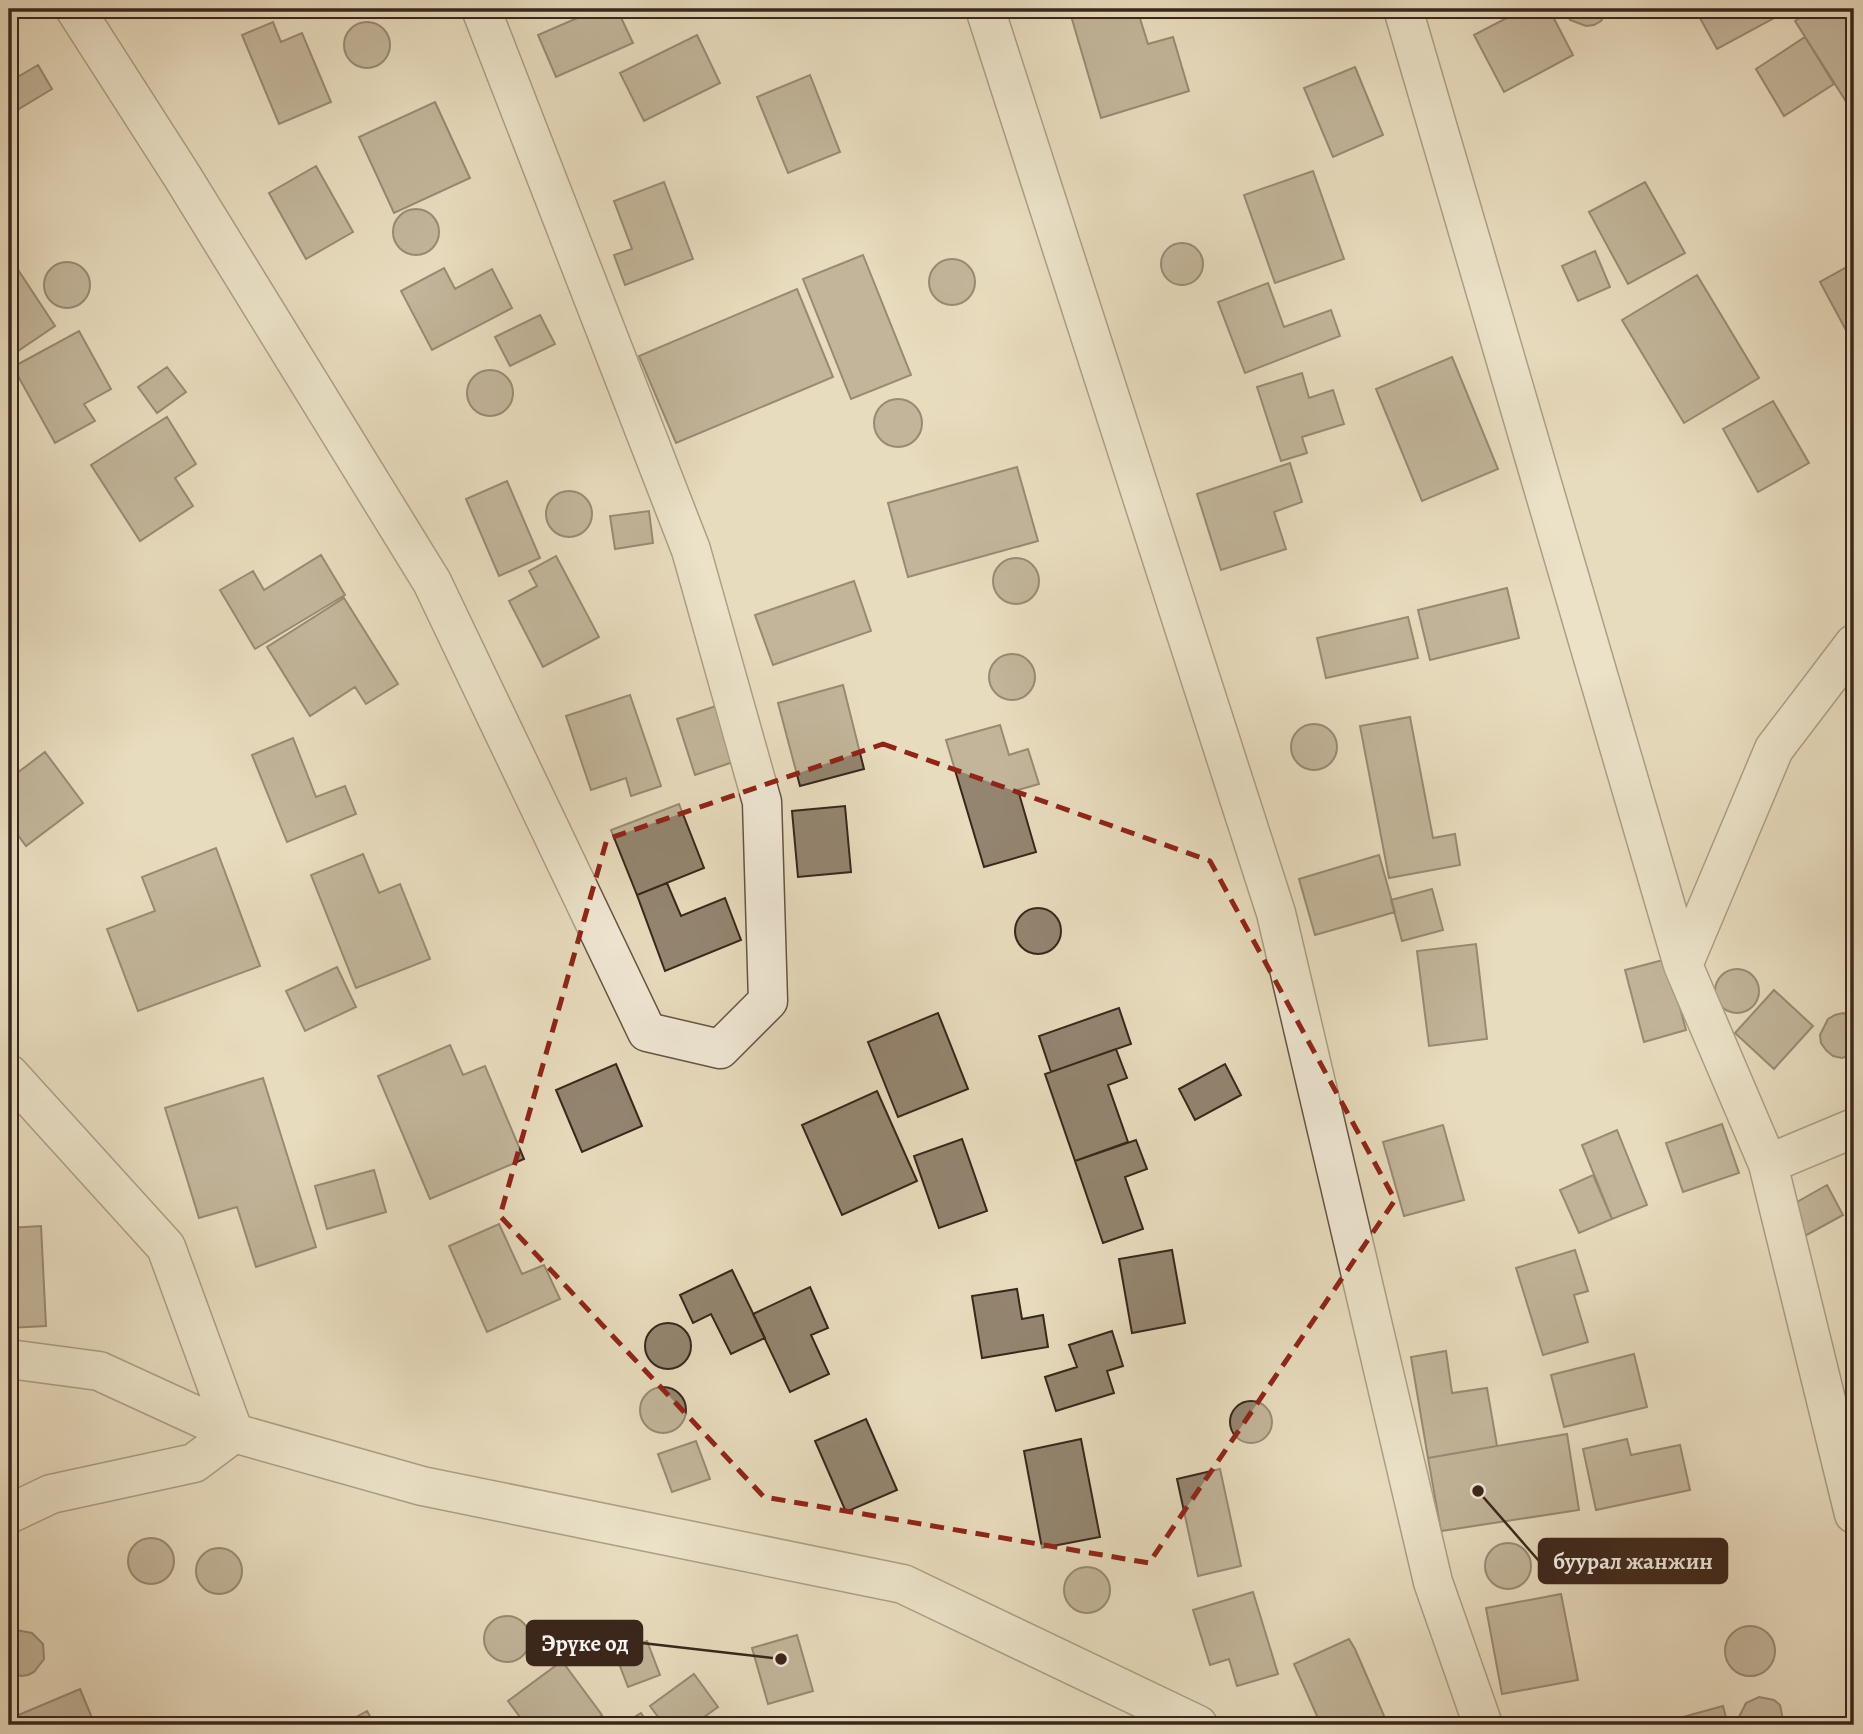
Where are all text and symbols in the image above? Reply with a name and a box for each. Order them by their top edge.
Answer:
callout: буурал жанжин [1539,1539,1727,1583]
text: буурал жанжин [1553,1546,1713,1577]
callout: Эрүке од [527,1621,642,1665]
text: Эрүке од [541,1628,629,1659]

